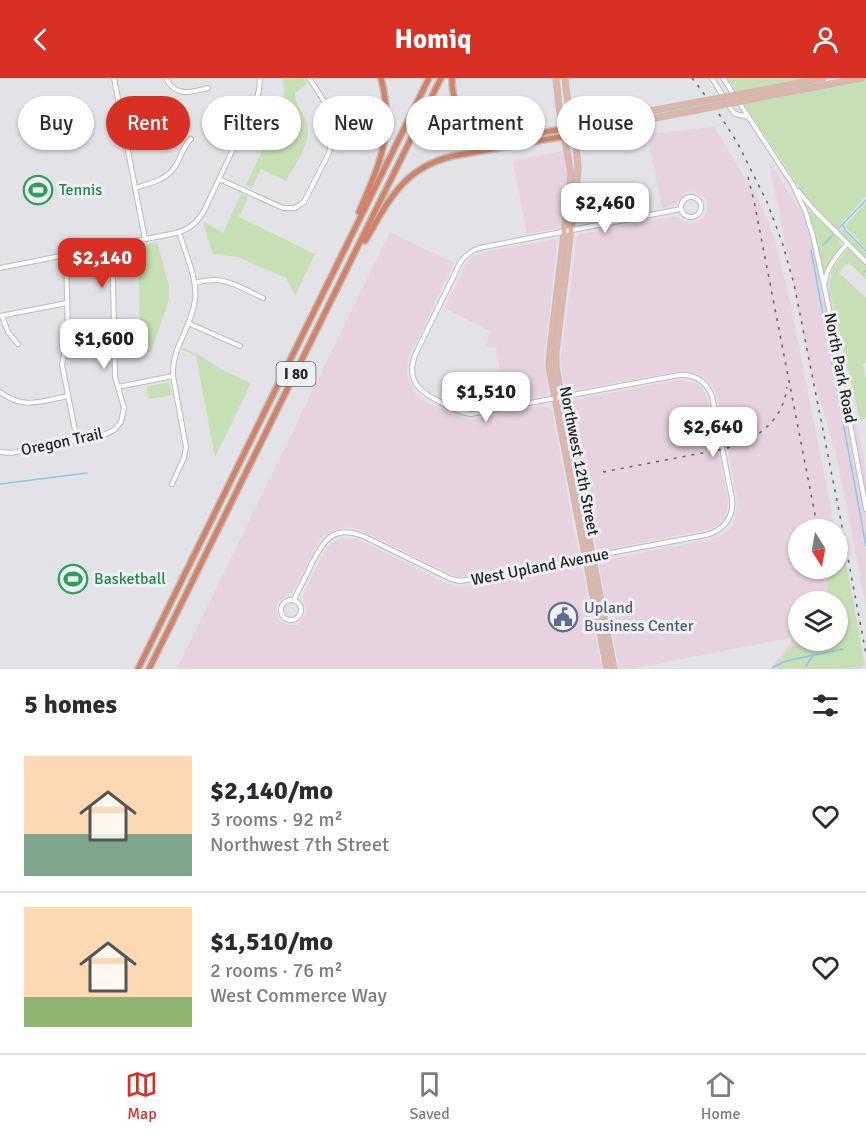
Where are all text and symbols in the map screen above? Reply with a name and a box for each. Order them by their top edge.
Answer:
icon: back [24,23,57,56]
text: Homiq [394,23,472,56]
icon: person [809,23,842,56]
chip: Buy [18,96,94,150]
chip: Rent [106,96,190,150]
chip: Filters [202,96,301,150]
chip: New [313,96,394,150]
chip: Apartment [406,96,545,150]
chip: House [557,96,655,150]
sports icon: Tennis [22,174,54,206]
place label: Tennis [59,180,102,200]
pin: $2,460 [556,183,654,234]
text: $2,460 [575,190,635,215]
pin: $2,140 [53,238,151,289]
text: $2,140 [72,245,132,270]
street label: North Park Road [820,311,860,425]
pin: $1,600 [55,319,153,370]
text: $1,600 [74,326,134,351]
road number: I 80 [276,362,316,386]
pin: $1,510 [437,372,535,423]
text: $1,510 [456,379,516,404]
street label: Northwest 12th Street [555,385,603,538]
pin: $2,640 [664,407,762,458]
text: $2,640 [683,414,743,439]
street label: Oregon Trail [19,424,105,460]
north arrow [788,519,848,579]
map controls [788,519,848,651]
street label: West Upland Avenue [469,544,611,590]
sports icon: Basketball [57,563,89,595]
place label: Basketball [94,569,166,589]
button: layers [788,591,848,651]
place label: Upland Business Center [584,598,694,636]
public building icon: Upland Business Center [547,601,579,633]
text: 5 homes [24,689,117,721]
icon: filters [809,689,842,722]
text: $2,140/mo [210,775,333,807]
icon: home [72,780,144,852]
icon: heart [809,800,842,833]
text: 3 rooms · 92 m² [210,807,343,832]
text: Northwest 7th Street [210,832,389,857]
text: $1,510/mo [210,926,333,958]
icon: home [72,931,144,1003]
icon: heart [809,951,842,984]
text: 2 rooms · 76 m² [210,958,343,983]
text: West Commerce Way [210,983,387,1008]
tab: Map [125,1068,158,1124]
tab: Saved [409,1068,450,1124]
tab: Home [701,1068,741,1124]

